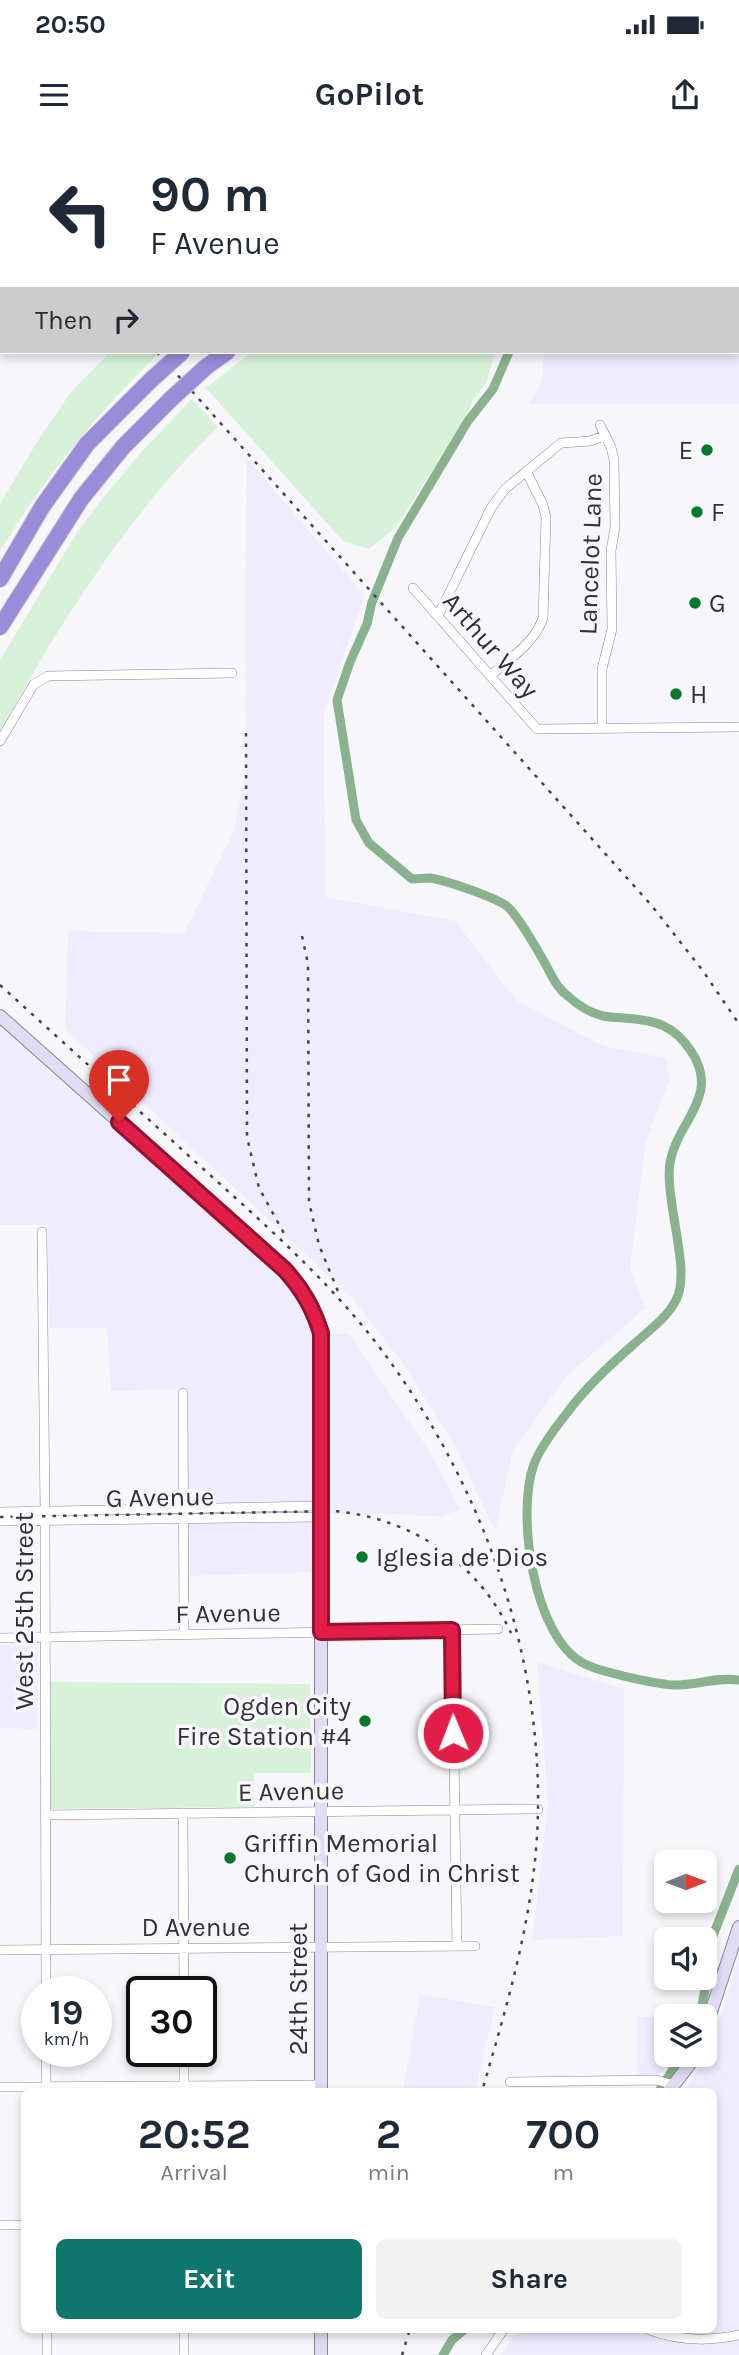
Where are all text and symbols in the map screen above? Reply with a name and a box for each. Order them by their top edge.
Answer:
text: 20:50 [35,9,106,40]
icon: menu [35,76,73,114]
text: GoPilot [315,76,424,113]
icon: share [666,76,704,114]
text: 90 m [150,166,270,223]
icon: left [35,168,126,259]
text: F Avenue [150,225,280,262]
icon: right [107,301,145,339]
text: Then [35,305,93,336]
place label: E [678,435,693,466]
marker: E [699,442,715,458]
street label: Lancelot Lane [572,473,609,635]
place label: F [711,497,725,528]
marker: F [689,504,705,520]
street label: Arthur Way [436,586,545,705]
place label: G [709,588,726,619]
marker: G [687,595,703,611]
place label: H [690,679,707,710]
marker: H [668,686,684,702]
pin [89,1050,149,1122]
icon: arrive [100,1061,138,1099]
street label: G Avenue [105,1481,215,1514]
street label: West 25th Street [9,1512,40,1710]
place label: Iglesia de Dios [376,1542,548,1573]
marker: Iglesia de Dios [354,1549,370,1565]
street label: F Avenue [175,1597,281,1630]
place label: Ogden City Fire Station #4 [177,1691,351,1752]
position arrow [416,1696,490,1770]
marker: Ogden City Fire Station #4 [357,1713,373,1729]
street label: E Avenue [238,1775,344,1808]
place label: Griffin Memorial Church of God in Christ [244,1828,520,1889]
marker: Griffin Memorial Church of God in Christ [222,1850,238,1866]
north arrow [654,1850,718,1913]
map controls [654,1850,717,2067]
street label: D Avenue [142,1912,250,1943]
street label: 24th Street [283,1922,314,2055]
button: sound [654,1927,717,1990]
speed limit sign: 30 [126,1976,217,2067]
text: 19 [50,1992,83,2033]
button: layers [654,2004,717,2067]
text: km/h [44,2028,89,2050]
text: 20:52 [138,2109,251,2159]
text: 2 [376,2109,401,2159]
text: 700 [526,2109,600,2159]
text: Arrival [161,2159,228,2186]
text: min [367,2159,410,2186]
text: m [553,2159,574,2186]
button: Exit [56,2239,362,2319]
button: Share [376,2239,682,2319]

